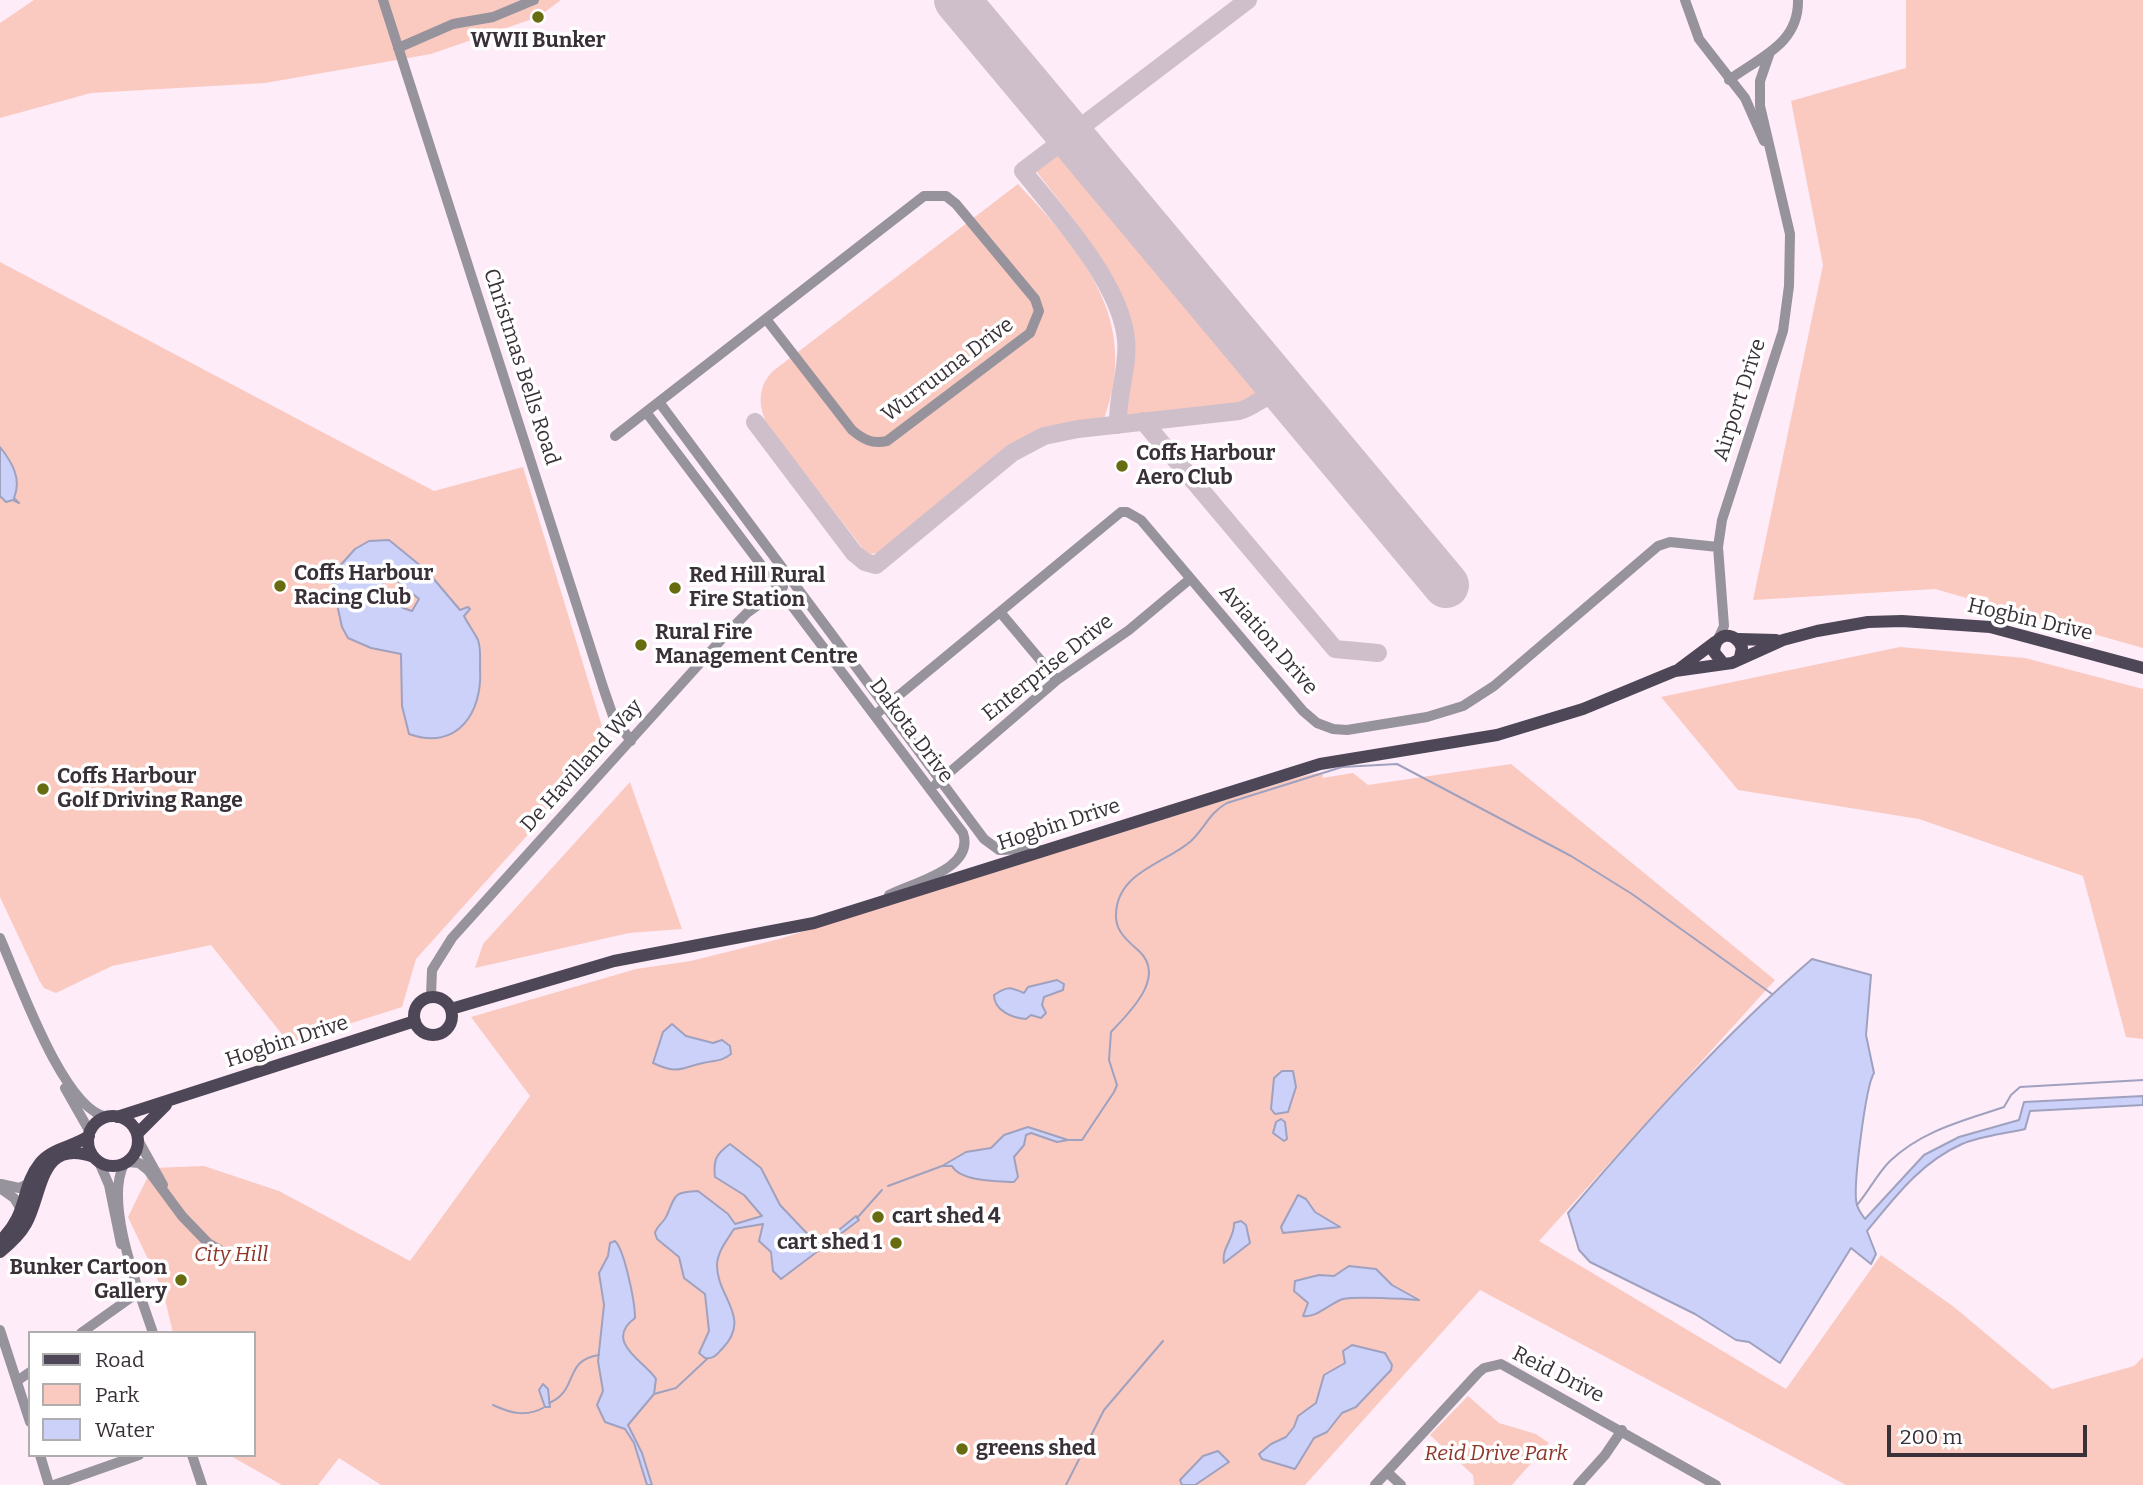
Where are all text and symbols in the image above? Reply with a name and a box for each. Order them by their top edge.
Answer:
marker: WWII Bunker [530,9,546,25]
place label: WWII Bunker [470,28,606,54]
street label: Christmas Bells Road [477,266,565,468]
street label: Wurruuna Drive [877,312,1019,428]
street label: Airport Drive [1708,336,1772,464]
place label: Coffs Harbour Aero Club [1136,441,1275,491]
marker: Coffs Harbour Aero Club [1114,458,1130,474]
place label: Coffs Harbour Racing Club [294,561,433,611]
place label: Red Hill Rural Fire Station [689,563,825,613]
marker: Coffs Harbour Racing Club [272,578,288,594]
marker: Red Hill Rural Fire Station [667,580,683,596]
street label: Aviation Drive [1213,580,1323,700]
street label: Hogbin Drive [1965,593,2095,647]
street label: Enterprise Drive [978,609,1118,727]
place label: Rural Fire Management Centre [655,620,858,670]
marker: Rural Fire Management Centre [633,637,649,653]
street label: Dakota Drive [864,674,958,788]
street label: De Havilland Way [516,694,648,838]
place label: Coffs Harbour Golf Driving Range [57,764,243,814]
marker: Coffs Harbour Golf Driving Range [35,781,51,797]
street label: Hogbin Drive [994,793,1124,857]
street label: Hogbin Drive [222,1010,352,1074]
place label: cart shed 4 [892,1204,1001,1230]
marker: cart shed 4 [870,1209,886,1225]
place label: cart shed 1 [777,1230,882,1256]
marker: cart shed 1 [888,1235,904,1251]
park label: City Hill [194,1242,268,1268]
place label: Bunker Cartoon Gallery [10,1255,167,1305]
marker: Bunker Cartoon Gallery [173,1272,189,1288]
legend [28,1331,256,1457]
street label: Reid Drive [1508,1341,1608,1409]
text: Road [95,1347,144,1373]
text: Park [95,1382,139,1408]
scale bar [1891,1412,2090,1456]
text: Water [95,1417,154,1443]
text: 200 m [1900,1424,1963,1450]
place label: greens shed [976,1436,1096,1462]
marker: greens shed [954,1441,970,1457]
park label: Reid Drive Park [1424,1441,1568,1467]

